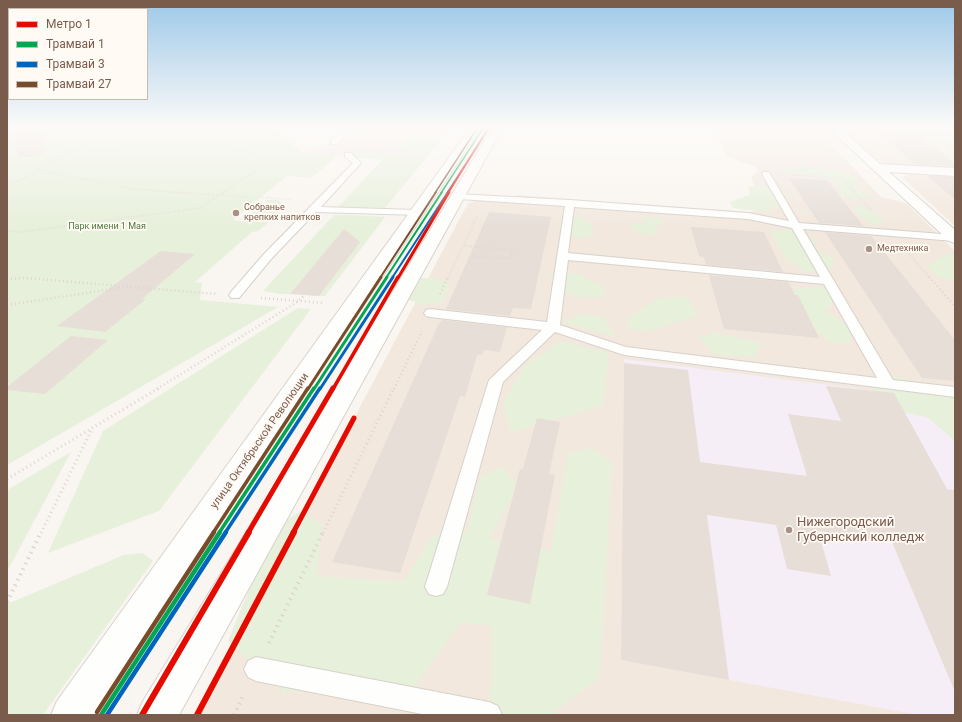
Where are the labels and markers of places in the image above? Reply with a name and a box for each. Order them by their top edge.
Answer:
place label: Собранье крепких напитков [244,203,320,224]
marker: Собранье крепких напитков [231,208,241,218]
marker: Медтехника [864,244,874,254]
place label: Медтехника [877,244,928,254]
place label: Нижегородский Губернский колледж [797,515,924,546]
marker: Нижегородский Губернский колледж [784,525,794,535]

